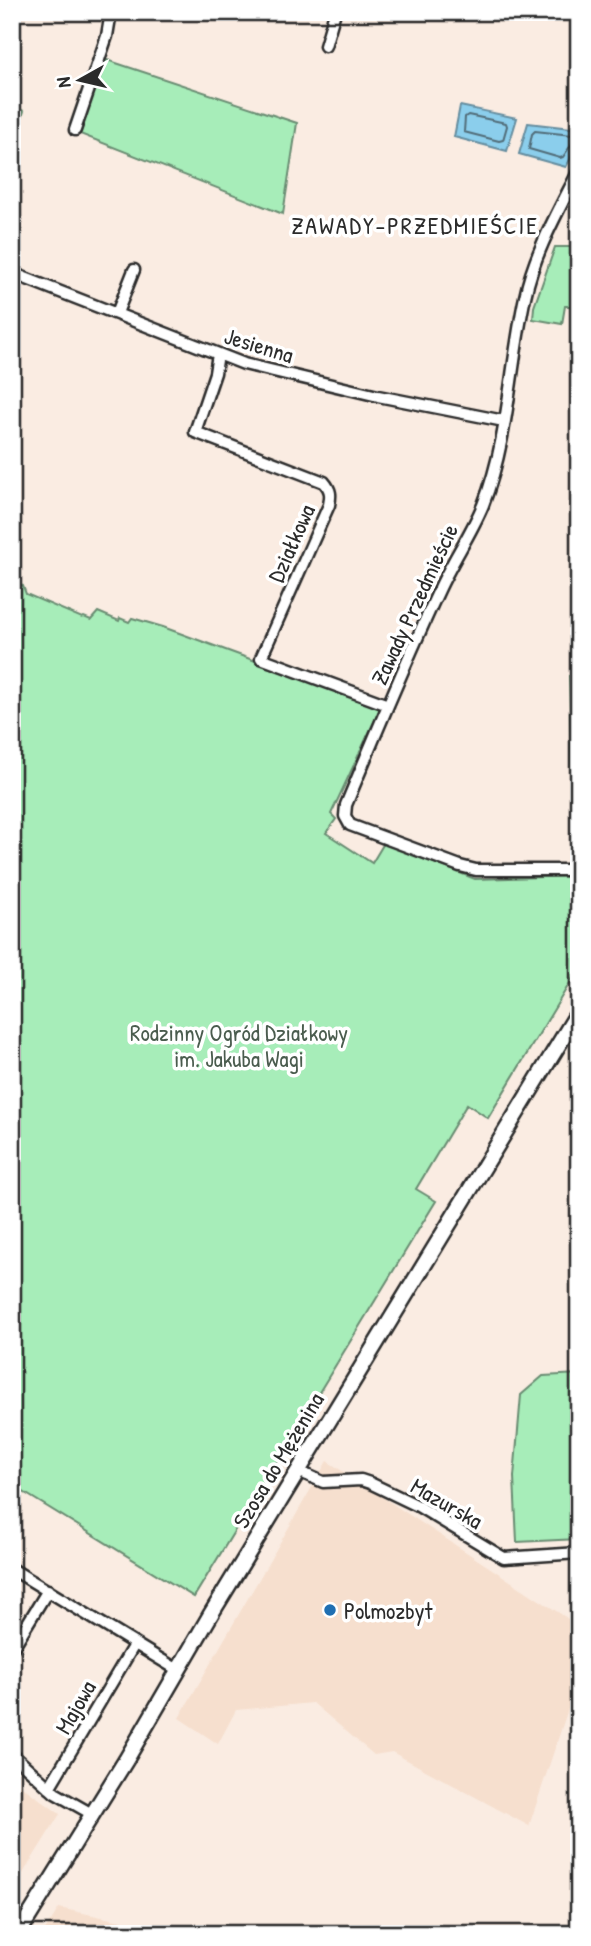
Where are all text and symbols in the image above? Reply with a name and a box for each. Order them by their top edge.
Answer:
north arrow [46,46,116,116]
text: N [50,76,77,89]
district label: ZAWADY-PRZEDMIEŚCIE [291,209,539,241]
street label: Jesienna [221,320,297,370]
street label: Działkowa [260,499,322,587]
street label: Zawady Przedmieście [363,518,465,690]
park label: Rodzinny Ogród Działkowy im. Jakuba Wagi [130,1017,348,1074]
street label: Szosa do Mężenina [225,1386,331,1534]
street label: Mazurska [405,1470,489,1536]
place label: Polmozbyt [344,1595,433,1626]
marker: Polmozbyt [322,1602,338,1618]
street label: Majowa [47,1675,103,1739]

